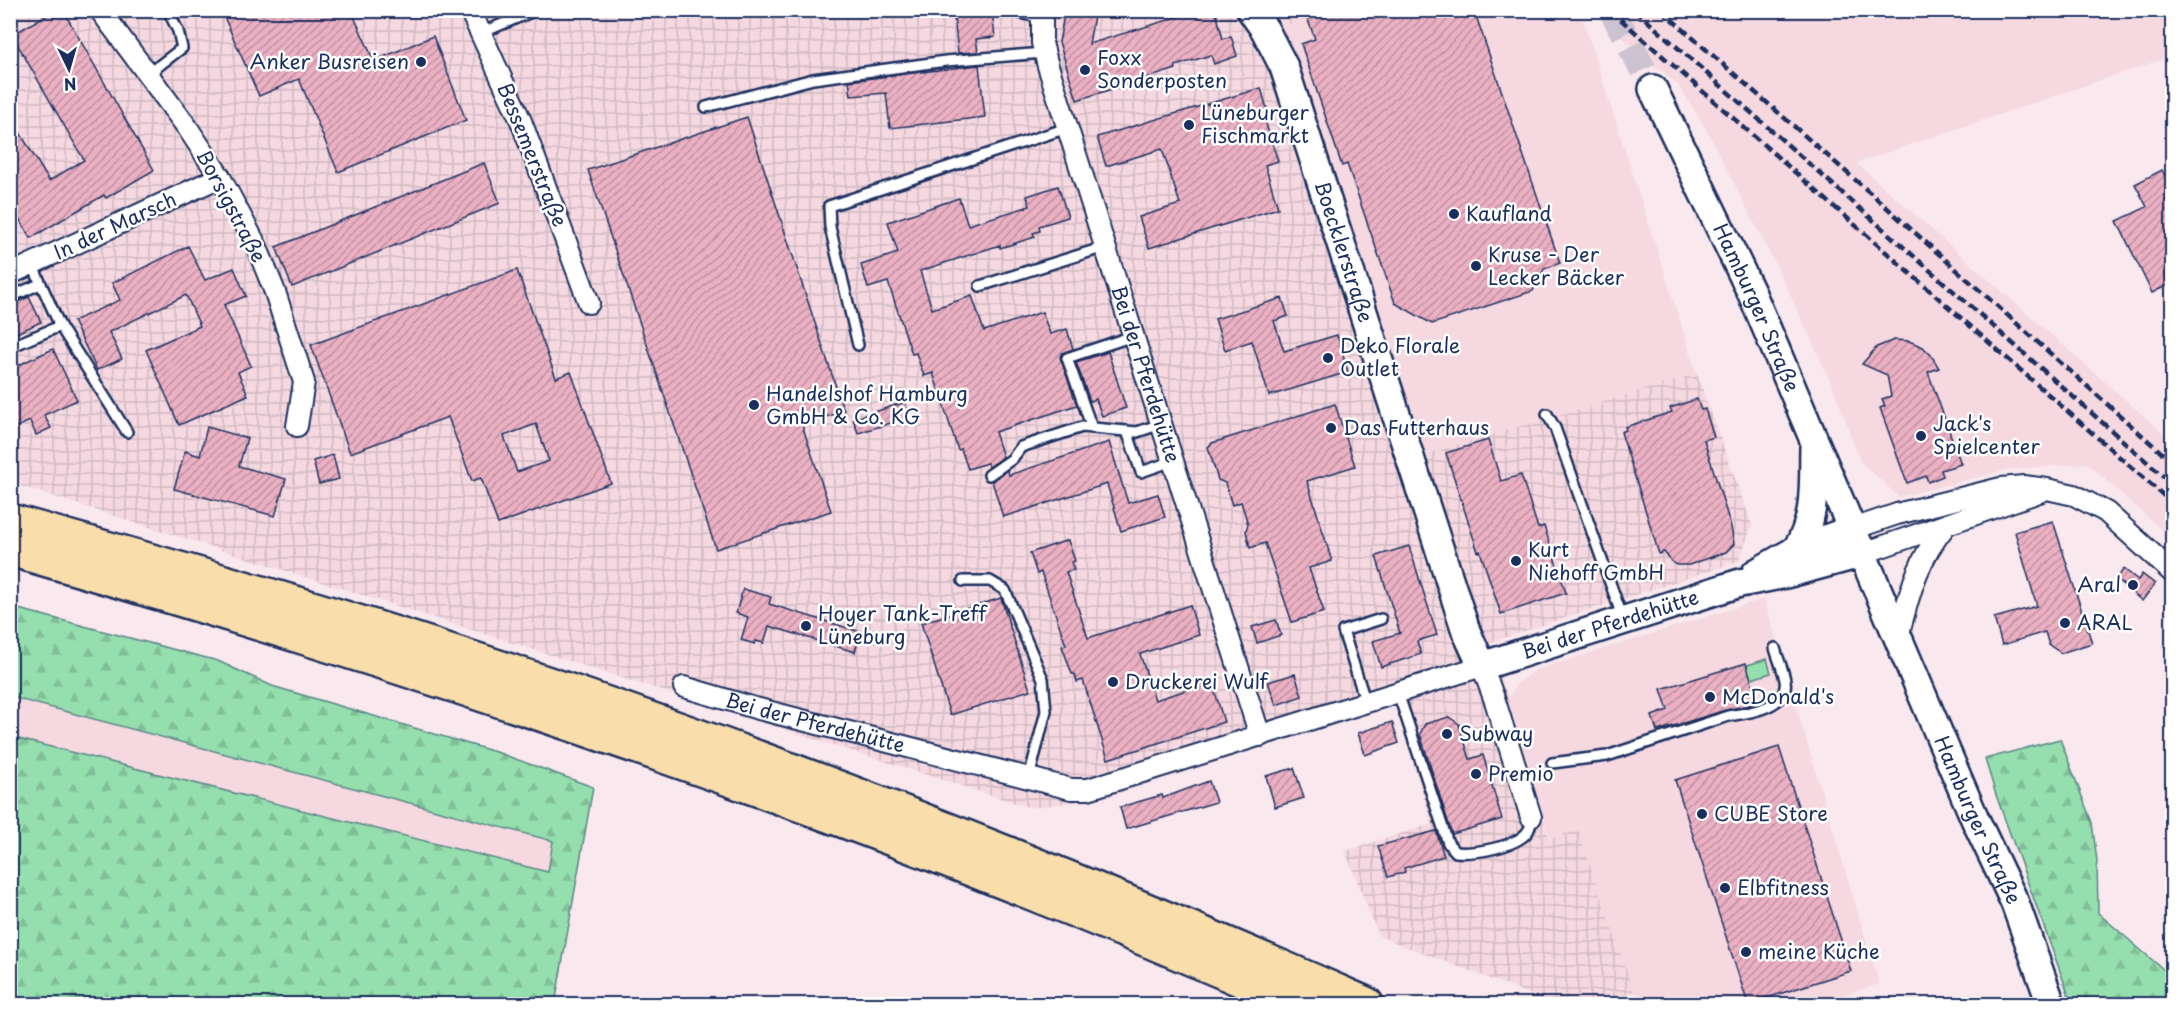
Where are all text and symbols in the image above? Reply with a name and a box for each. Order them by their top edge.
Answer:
north arrow [39,39,99,99]
place label: Foxx Sonderposten [1097,42,1227,95]
place label: Anker Busreisen [250,46,409,76]
marker: Anker Busreisen [414,55,428,69]
marker: Foxx Sonderposten [1078,63,1092,77]
text: N [63,72,78,97]
street label: Bessemerstraße [490,78,575,231]
place label: Lüneburger Fischmarkt [1201,97,1310,150]
marker: Lüneburger Fischmarkt [1182,118,1196,132]
street label: Borsigstraße [189,144,274,267]
street label: Boecklerstraße [1308,177,1381,326]
street label: In der Marsch [48,184,181,267]
place label: Kaufland [1466,198,1552,228]
marker: Kaufland [1447,207,1461,221]
street label: Hamburger Straße [1706,218,1808,396]
place label: Kruse - Der Lecker Bäcker [1488,239,1625,292]
marker: Kruse - Der Lecker Bäcker [1469,259,1483,273]
street label: Bei der Pferdehütte [1104,282,1189,466]
place label: Deko Florale Outlet [1340,330,1460,383]
marker: Deko Florale Outlet [1321,351,1335,365]
place label: Handelshof Hamburg GmbH & Co. KG [766,378,968,431]
marker: Handelshof Hamburg GmbH & Co. KG [747,398,761,412]
place label: Jack's Spielcenter [1933,408,2040,461]
place label: Das Futterhaus [1343,412,1489,442]
marker: Das Futterhaus [1324,421,1338,435]
marker: Jack's Spielcenter [1914,429,1928,443]
place label: Kurt Niehoff GmbH [1528,534,1664,587]
marker: Kurt Niehoff GmbH [1509,554,1523,568]
place label: Aral [2078,569,2121,599]
marker: Aral [2126,578,2140,592]
street label: Bei der Pferdehütte [1518,581,1702,666]
place label: Hoyer Tank-Treff Lüneburg [818,598,989,651]
place label: ARAL [2077,607,2132,637]
marker: ARAL [2058,616,2072,630]
marker: Hoyer Tank-Treff Lüneburg [799,619,813,633]
place label: Druckerei Wulf [1125,666,1270,696]
marker: Druckerei Wulf [1106,675,1120,689]
place label: McDonald's [1722,681,1834,711]
street label: Bei der Pferdehütte [722,684,908,760]
marker: McDonald's [1703,690,1717,704]
place label: Subway [1459,718,1533,748]
marker: Subway [1440,727,1454,741]
street label: Hamburger Straße [1927,731,2029,909]
place label: Premio [1488,758,1554,788]
marker: Premio [1469,767,1483,781]
place label: CUBE Store [1714,798,1828,828]
marker: CUBE Store [1695,807,1709,821]
place label: Elbfitness [1737,872,1829,902]
marker: Elbfitness [1718,881,1732,895]
place label: meine Küche [1758,936,1880,966]
marker: meine Küche [1739,945,1753,959]

